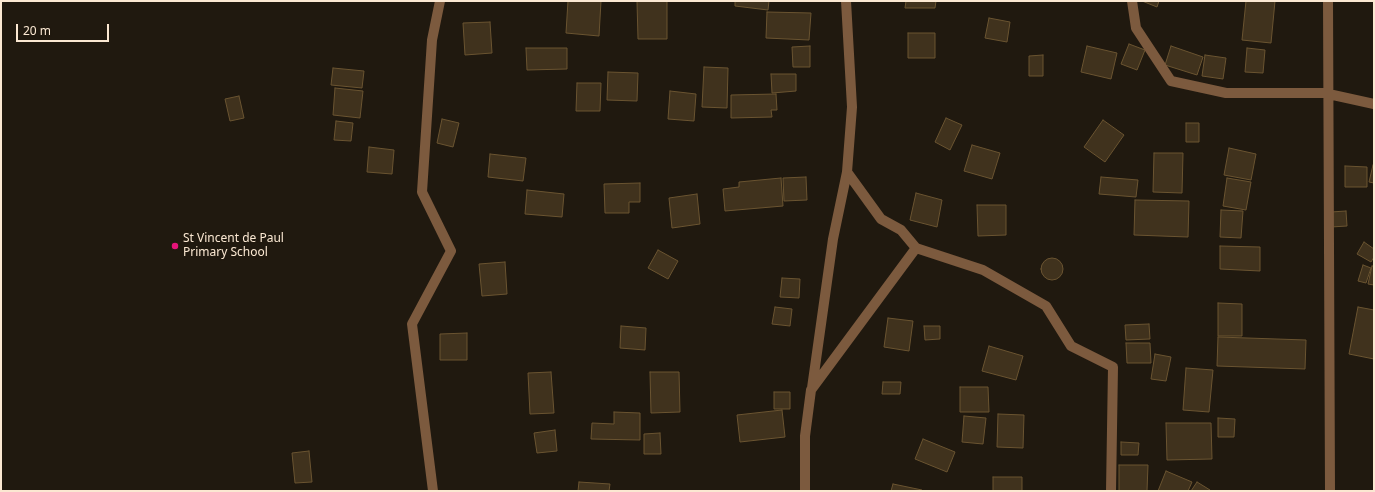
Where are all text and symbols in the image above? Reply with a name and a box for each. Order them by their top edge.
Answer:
scale bar [18,16,111,42]
text: 20 m [23,22,51,39]
place label: St Vincent de Paul Primary School [183,232,284,260]
marker: St Vincent de Paul Primary School [170,241,180,251]

